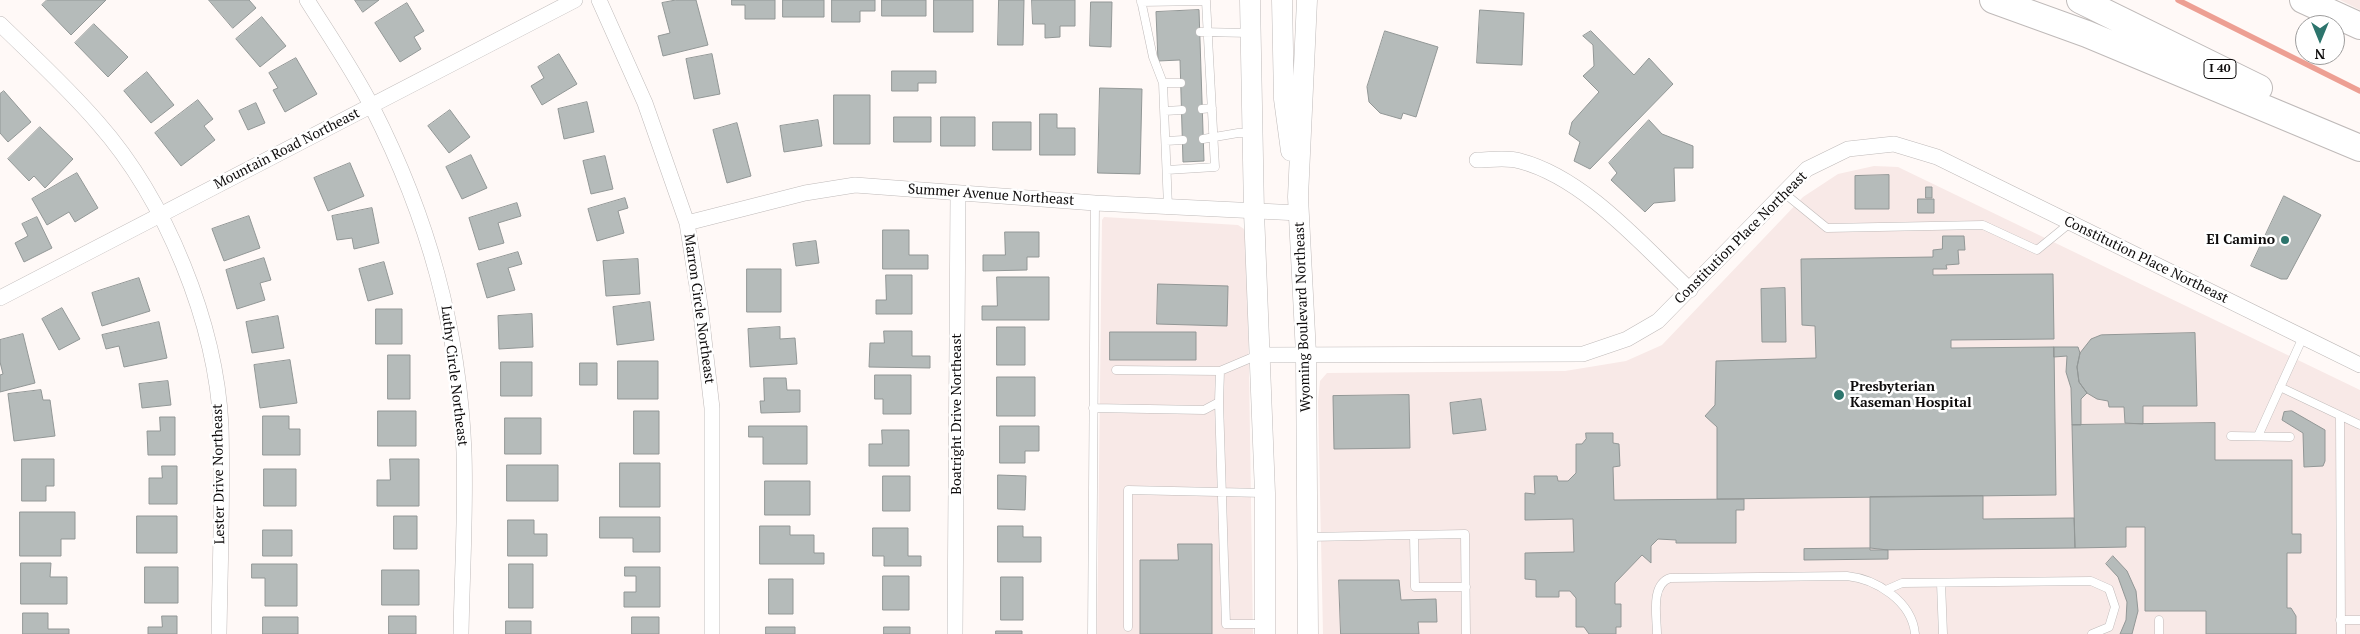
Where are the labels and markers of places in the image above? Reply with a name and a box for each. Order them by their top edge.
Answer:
place label: El Camino [2206,232,2275,248]
marker: El Camino [2279,234,2291,246]
place label: Presbyterian Kaseman Hospital [1850,379,1972,412]
marker: Presbyterian Kaseman Hospital [1832,388,1846,402]

